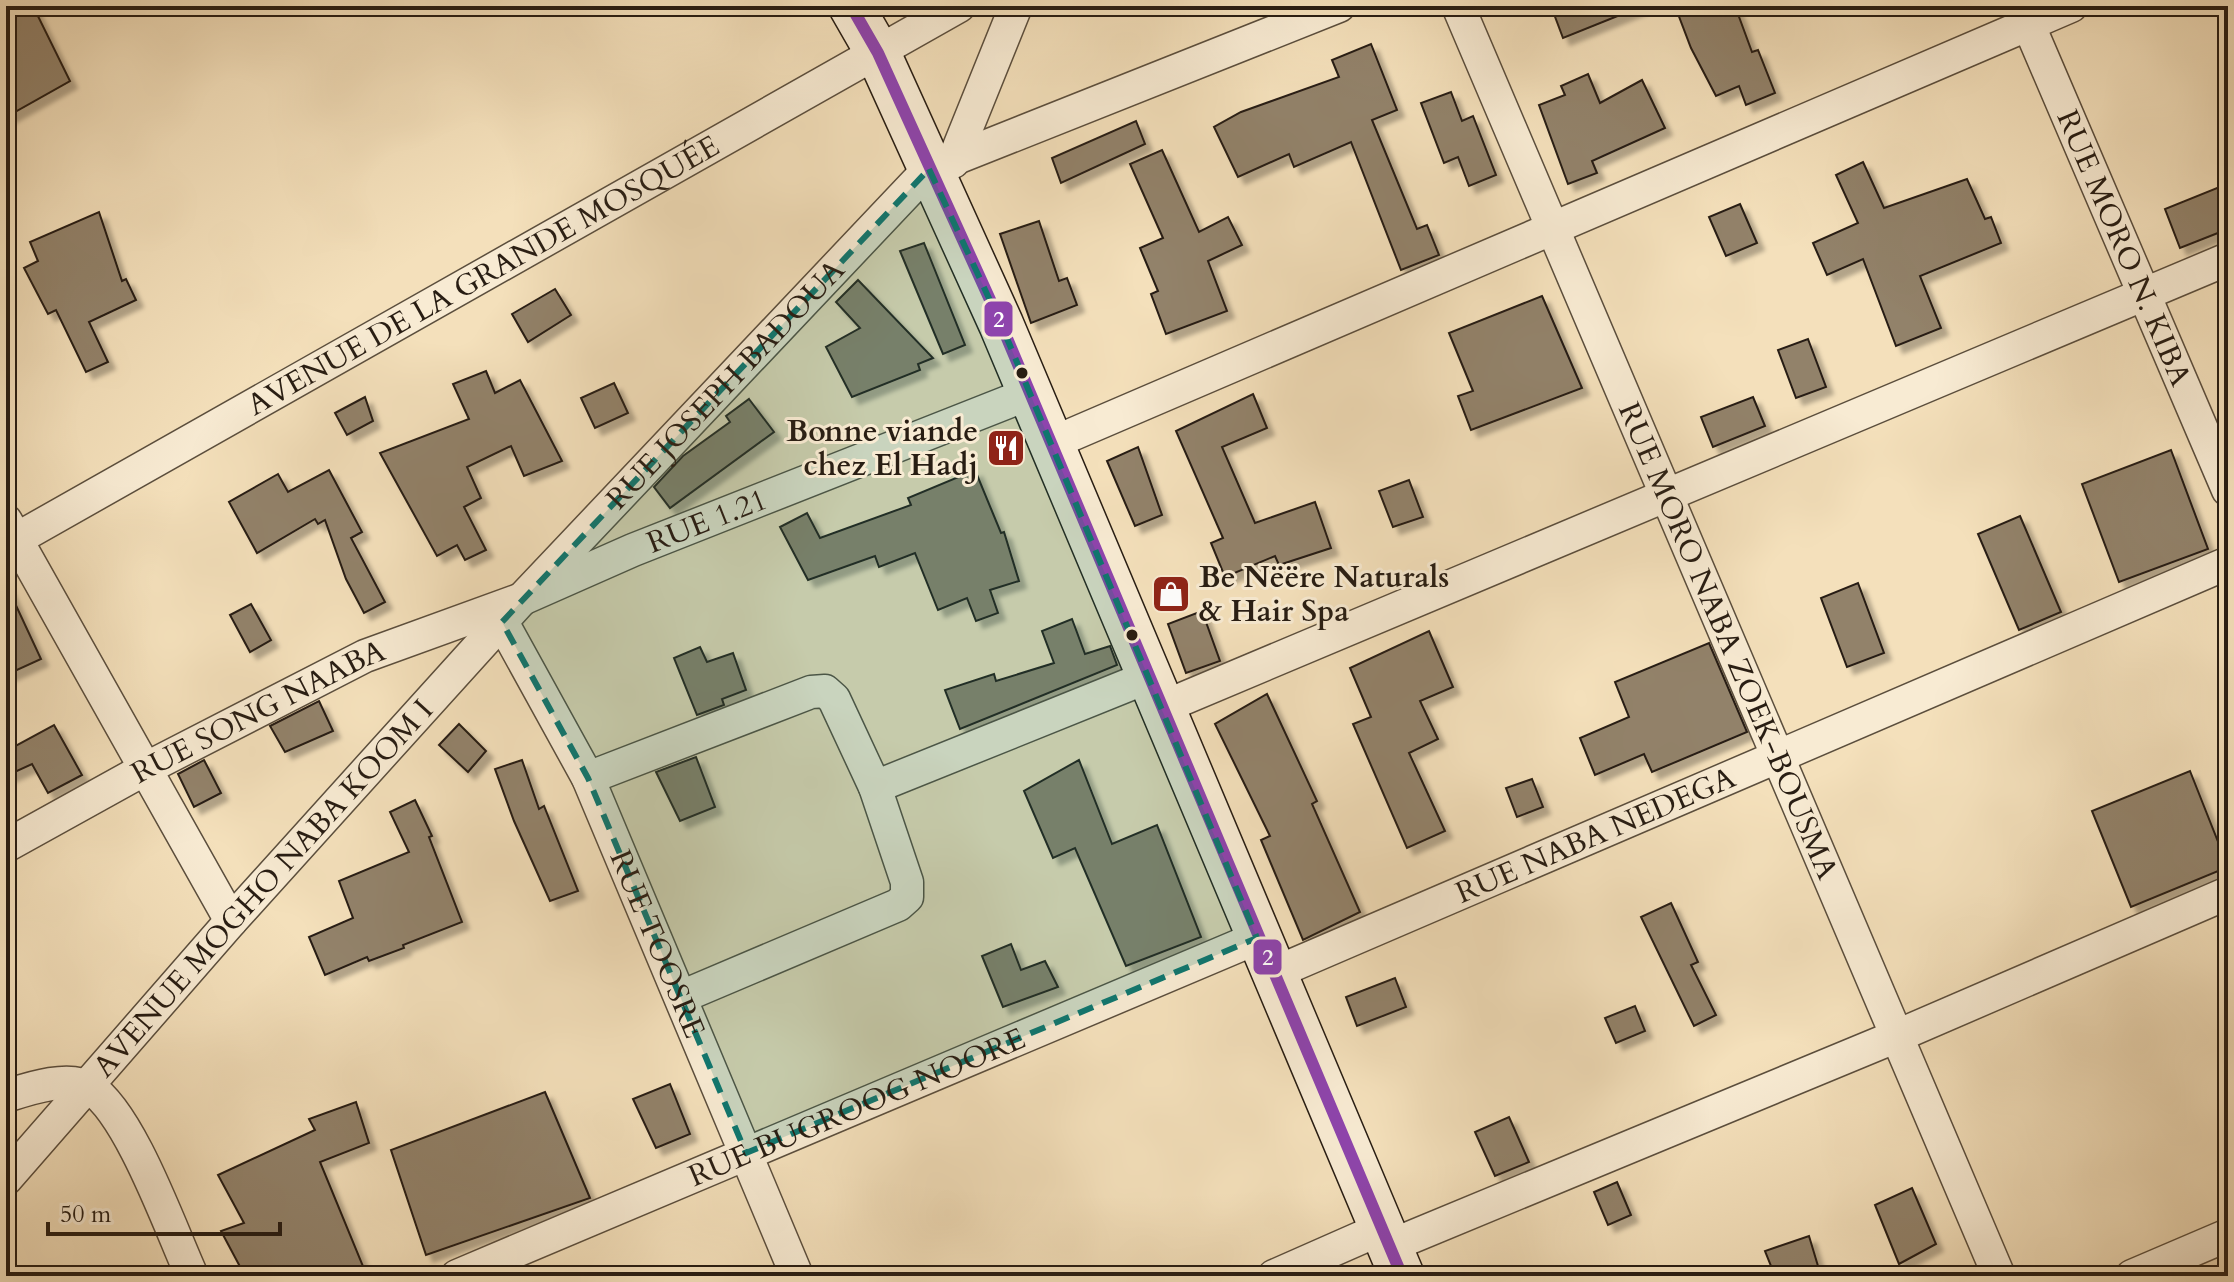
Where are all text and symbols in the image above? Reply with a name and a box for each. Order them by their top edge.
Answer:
street label: RUE MORO N. KIBA [2047,103,2202,393]
street label: AVENUE DE LA GRANDE MOSQUÉE [240,125,726,425]
street label: RUE JOSEPH BADOUA [597,250,854,518]
line badge: 2 [983,300,1014,338]
text: 2 [993,305,1005,335]
unlabelled marker [1014,365,1030,381]
street label: RUE MORO NABA ZOEK-BOUSMA [1609,396,1848,886]
place label: Bonne viande chez El Hadj [786,411,978,486]
restaurant icon: Bonne viande chez El Hadj [985,427,1027,469]
street label: RUE 1.21 [641,479,773,563]
place label: Be Nëëre Naturals & Hair Spa [1199,557,1449,632]
shop icon: Be Nëëre Naturals & Hair Spa [1150,573,1192,615]
unlabelled marker [1124,627,1140,643]
street label: RUE SONG NAABA [124,630,391,793]
street label: AVENUE MOGHO NABA KOOM I [84,690,442,1086]
street label: RUE NABA NEDEGA [1449,756,1742,913]
street label: RUE TOOSRE [600,844,715,1044]
line badge: 2 [1252,938,1283,976]
text: 2 [1262,943,1274,973]
street label: RUE BUGROOG NOORE [682,1018,1031,1196]
scale bar [48,1186,280,1236]
text: 50 m [60,1198,112,1231]

